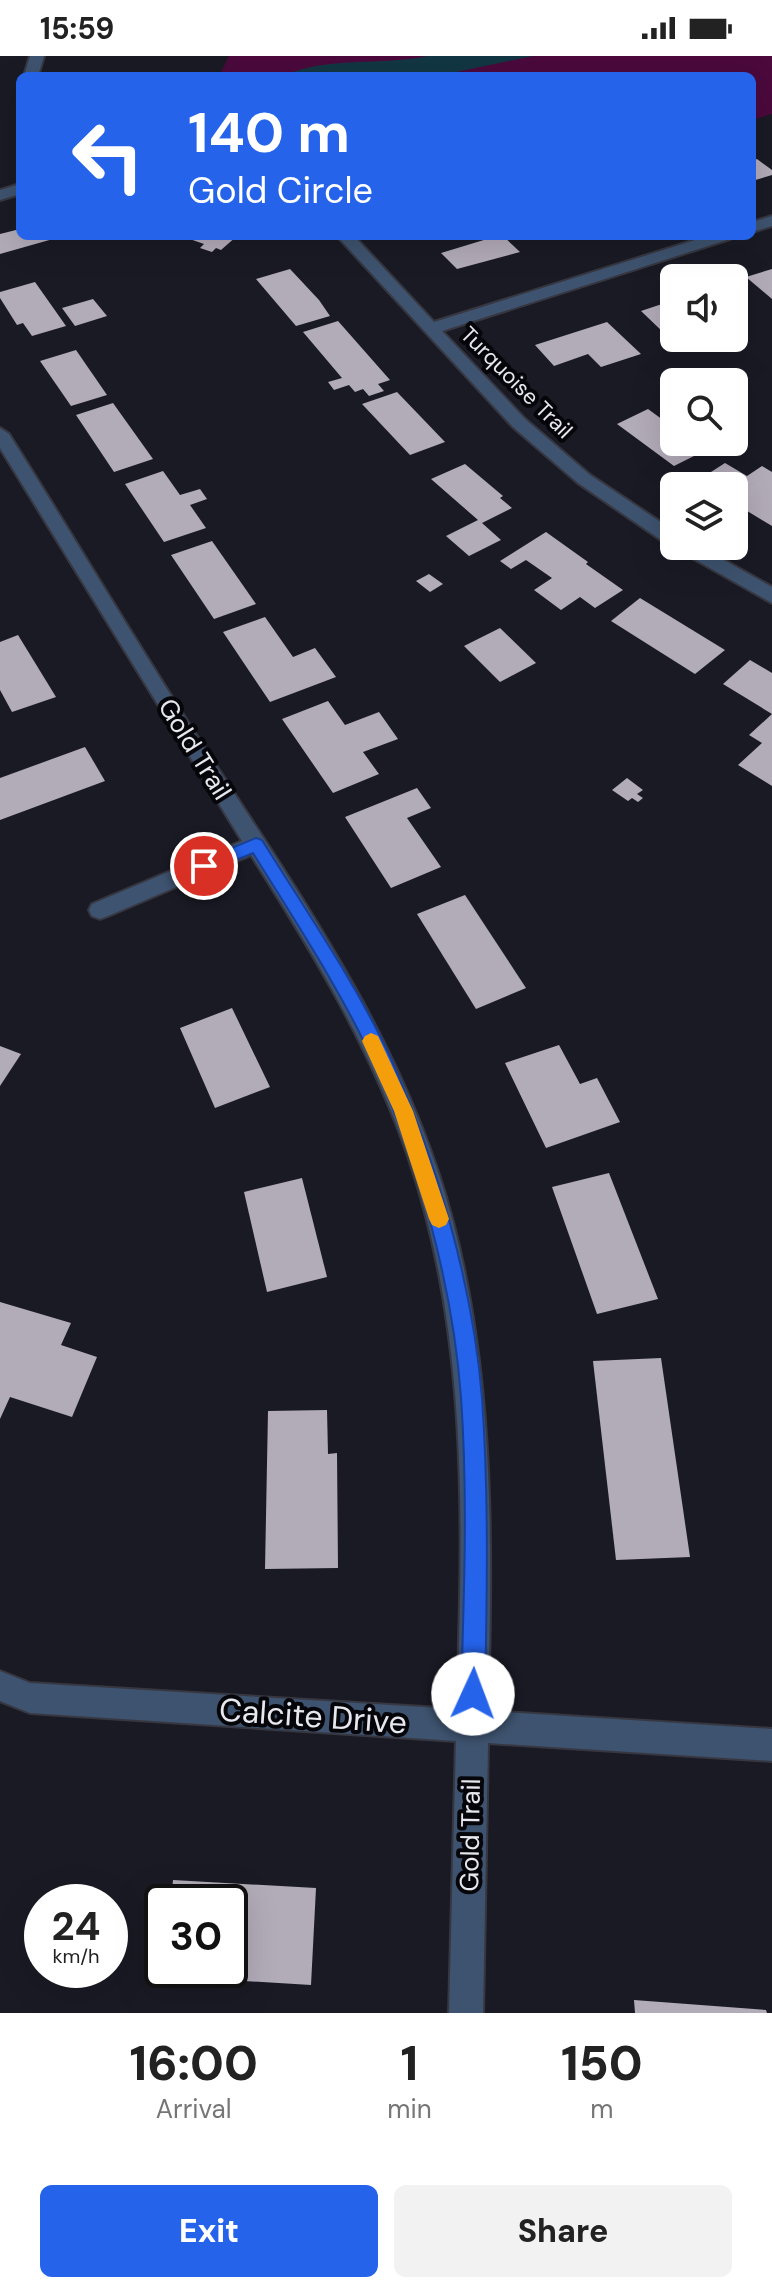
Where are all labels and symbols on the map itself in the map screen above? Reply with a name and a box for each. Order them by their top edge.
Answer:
street label: Turquoise Trail [454,320,579,445]
street label: Gold Trail [151,692,239,806]
pin [170,832,238,900]
position arrow [431,1652,515,1736]
street label: Calcite Drive [218,1688,408,1744]
street label: Gold Trail [452,1778,488,1892]
speed limit sign: 30 [144,1884,248,1988]

